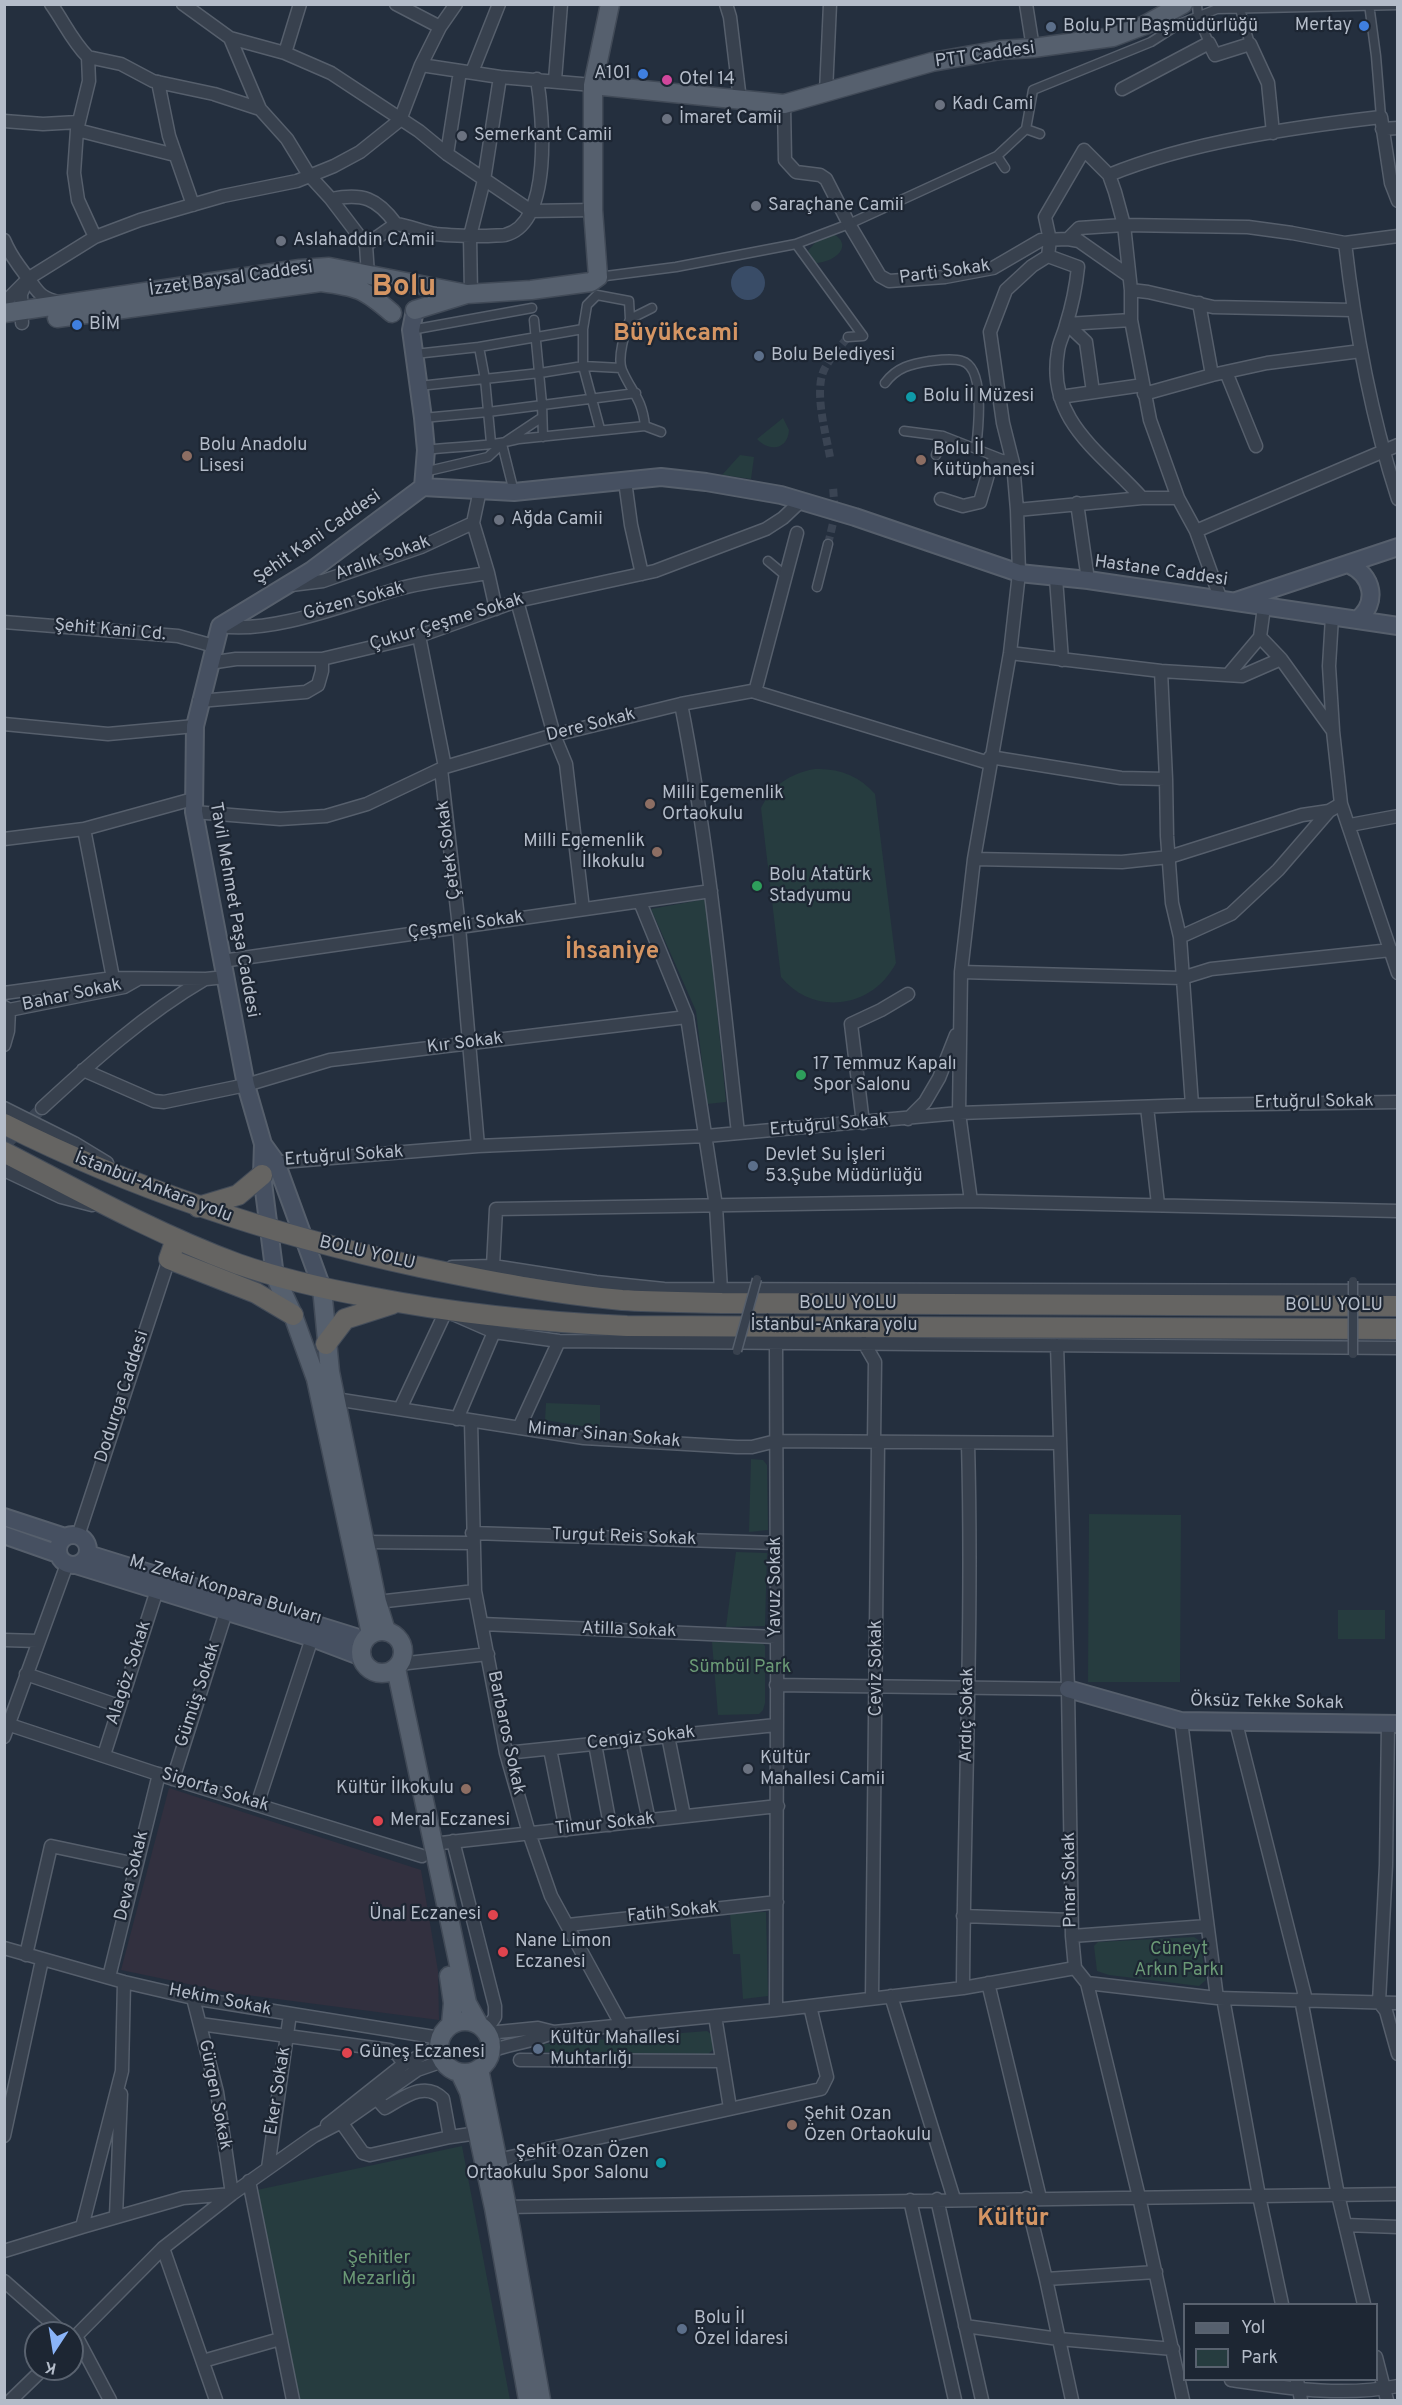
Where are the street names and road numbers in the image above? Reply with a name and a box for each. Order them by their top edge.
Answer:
street label: PTT Caddesi [934,38,1036,74]
street label: Parti Sokak [898,256,992,290]
street label: İzzet Baysal Caddesi [148,258,314,302]
street label: Şehit Kani Caddesi [250,486,386,590]
street label: Aralık Sokak [332,532,434,586]
street label: Hastane Caddesi [1093,552,1229,592]
street label: Gözen Sokak [301,578,407,626]
street label: Çukur Çeşme Sokak [367,589,527,657]
street label: Şehit Kani Cd. [53,615,167,647]
street label: Dere Sokak [544,705,638,747]
street label: Çetek Sokak [433,799,467,901]
street label: Tavil Mehmet Paşa Caddesi [203,800,263,1020]
street label: Çeşmeli Sokak [407,907,525,945]
street label: Bahar Sokak [20,975,124,1017]
street label: Kır Sokak [426,1029,504,1059]
street label: Ertuğrul Sokak [1254,1091,1374,1115]
street label: Ertuğrul Sokak [769,1110,889,1142]
street label: Ertuğrul Sokak [284,1142,404,1172]
street label: İstanbul-Ankara yolu [71,1148,235,1228]
street label: BOLU YOLU [317,1232,417,1276]
street label: BOLU YOLU [799,1293,897,1315]
street label: BOLU YOLU [1285,1295,1383,1317]
street label: İstanbul-Ankara yolu [750,1315,918,1337]
street label: Dodurga Caddesi [91,1328,155,1466]
street label: Mimar Sinan Sokak [527,1419,681,1453]
street label: Turgut Reis Sokak [551,1525,697,1551]
street label: Yavuz Sokak [765,1536,787,1638]
street label: M. Zekai Konpara Bulvarı [126,1551,324,1631]
street label: Alagöz Sokak [103,1618,157,1728]
street label: Atilla Sokak [581,1619,677,1643]
street label: Ceviz Sokak [866,1620,888,1716]
street label: Gümüş Sokak [172,1640,226,1750]
street label: Ardıç Sokak [956,1667,980,1763]
street label: Barbaros Sokak [481,1669,529,1797]
street label: Öksüz Tekke Sokak [1190,1691,1344,1715]
street label: Cengiz Sokak [586,1723,696,1755]
street label: Sigorta Sokak [158,1764,272,1818]
street label: Timur Sokak [554,1809,656,1841]
street label: Deva Sokak [111,1828,155,1924]
street label: Pınar Sokak [1059,1832,1083,1928]
street label: Fatih Sokak [626,1897,720,1929]
street label: Hekim Sokak [167,1980,273,2022]
street label: Gürgen Sokak [193,2038,235,2152]
street label: Eker Sokak [261,2045,297,2137]

